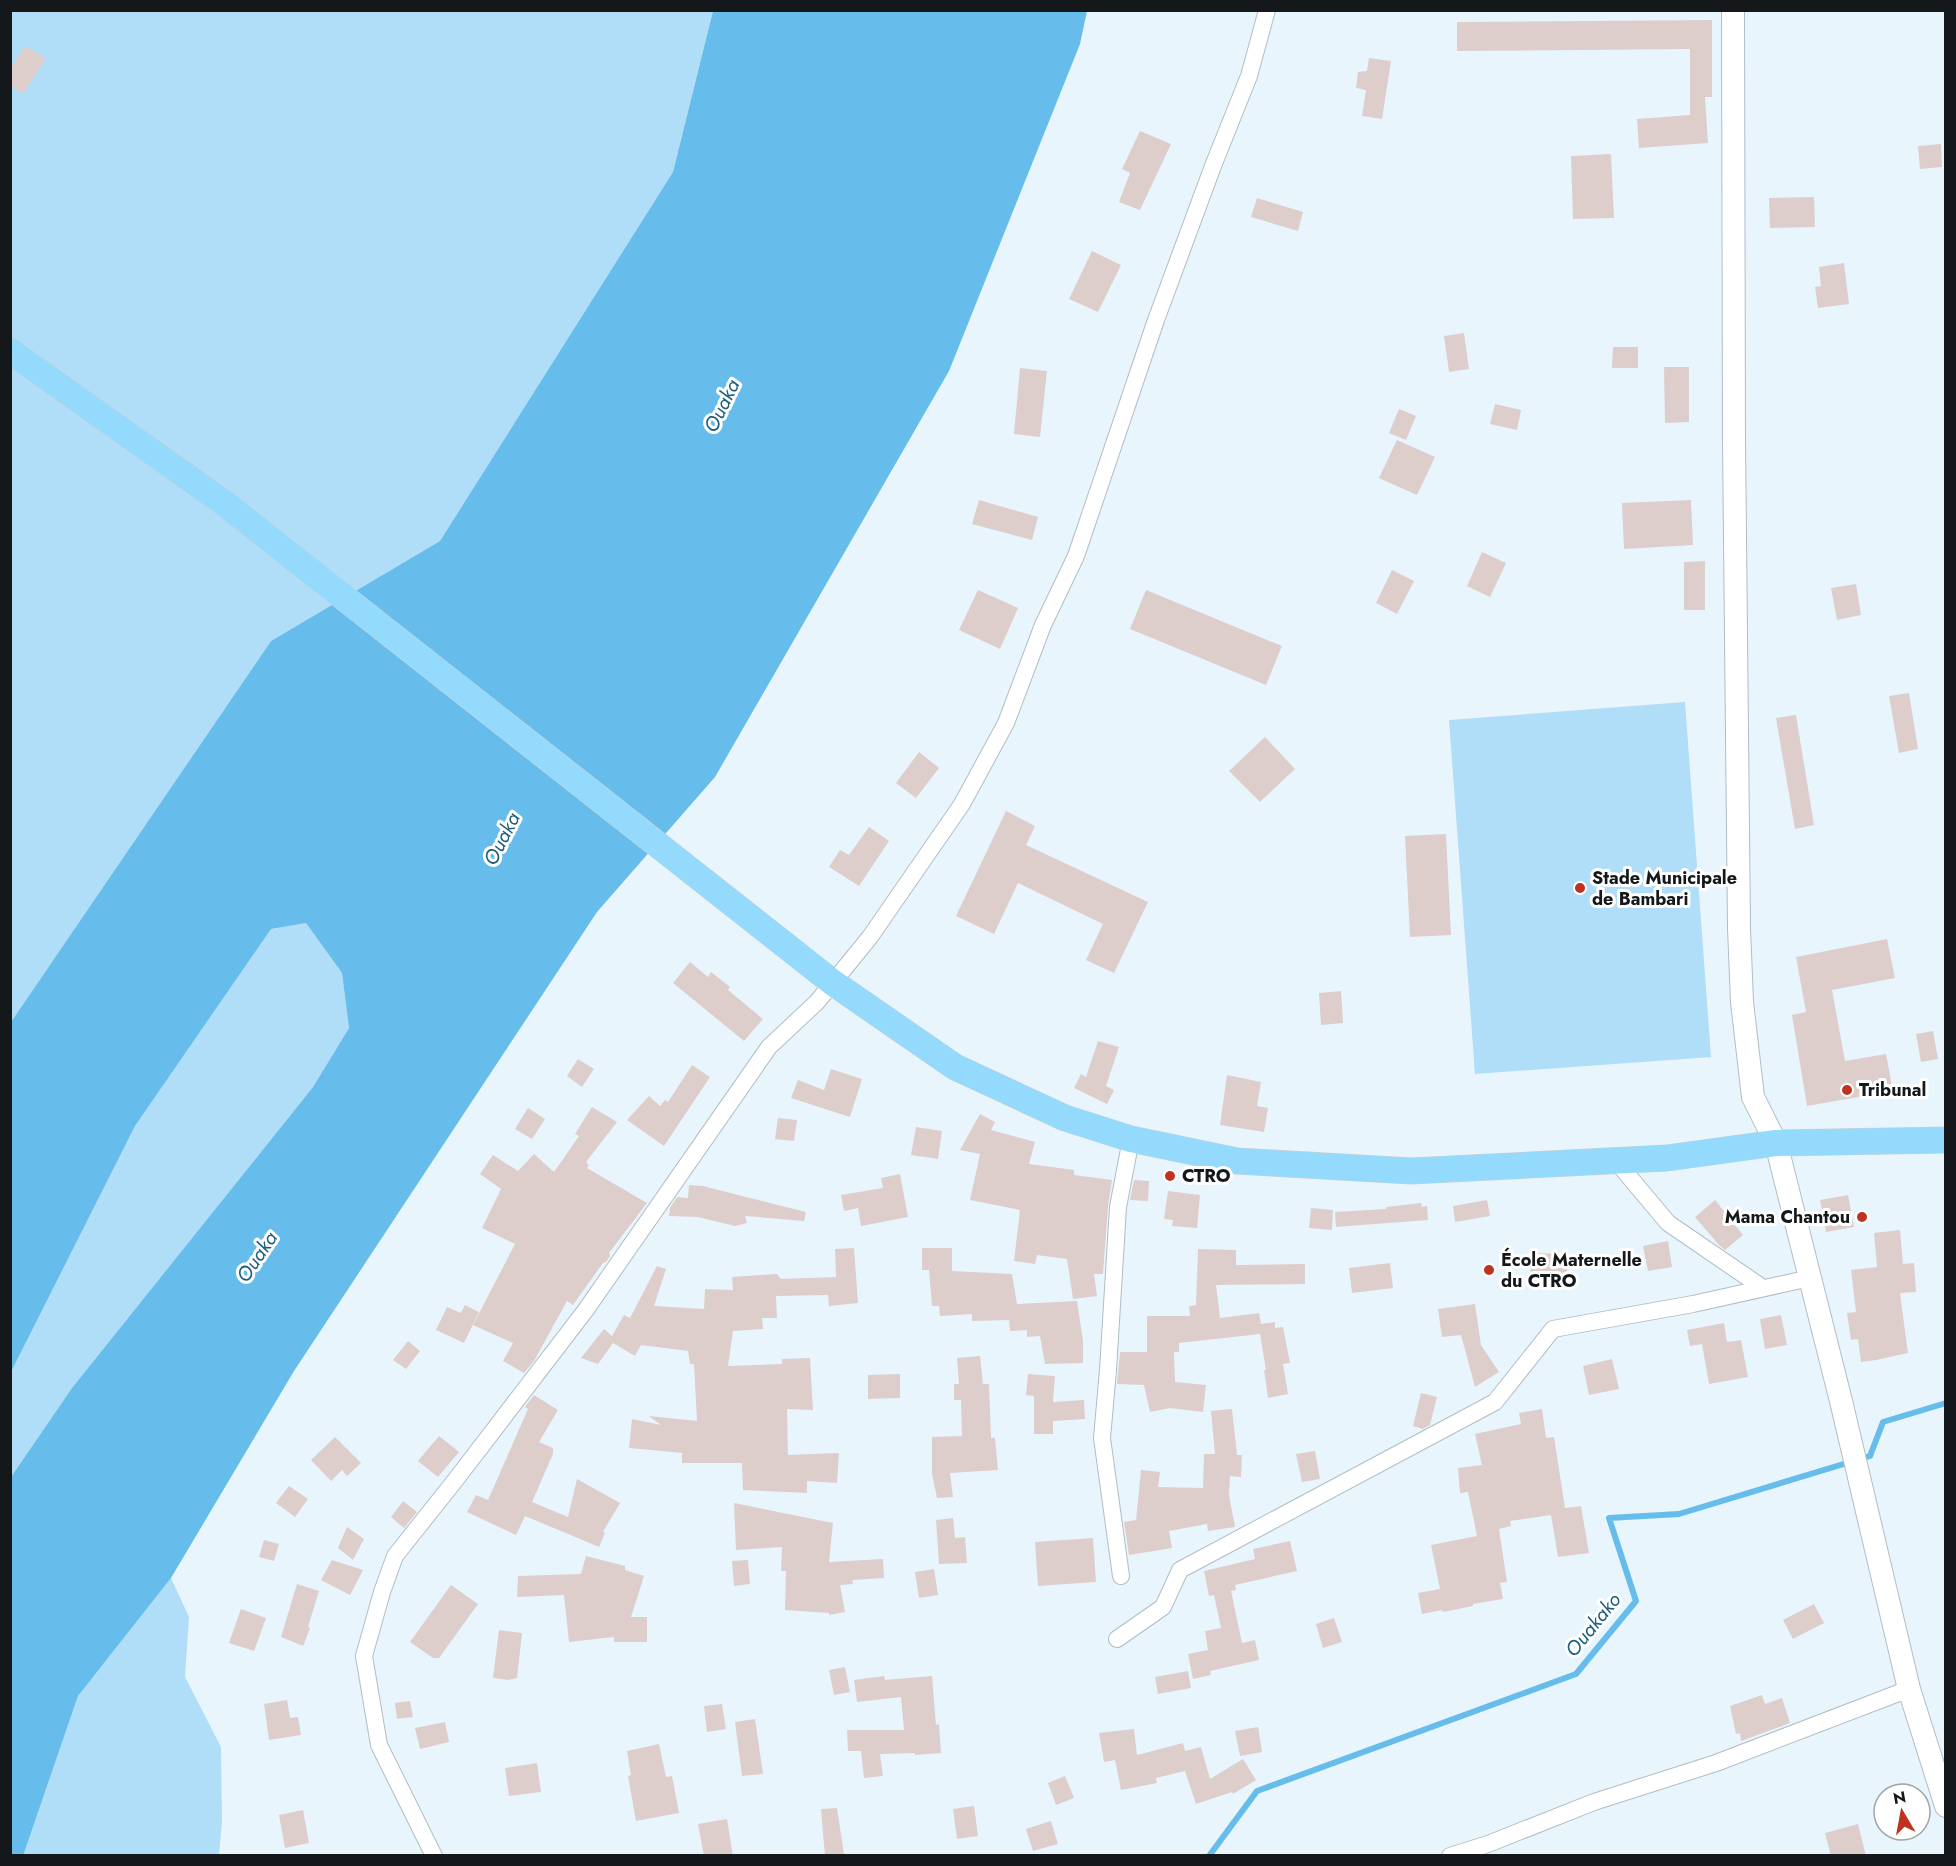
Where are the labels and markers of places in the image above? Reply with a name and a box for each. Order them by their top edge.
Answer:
place label: Stade Municipale de Bambari [1592,865,1737,912]
marker: Stade Municipale de Bambari [1573,881,1587,895]
place label: Tribunal [1859,1077,1926,1103]
marker: Tribunal [1840,1083,1854,1097]
place label: CTRO [1182,1163,1231,1189]
marker: CTRO [1163,1169,1177,1183]
place label: Mama Chantou [1725,1204,1850,1230]
marker: Mama Chantou [1855,1210,1869,1224]
place label: École Maternelle du CTRO [1501,1247,1642,1294]
marker: École Maternelle du CTRO [1482,1263,1496,1277]

